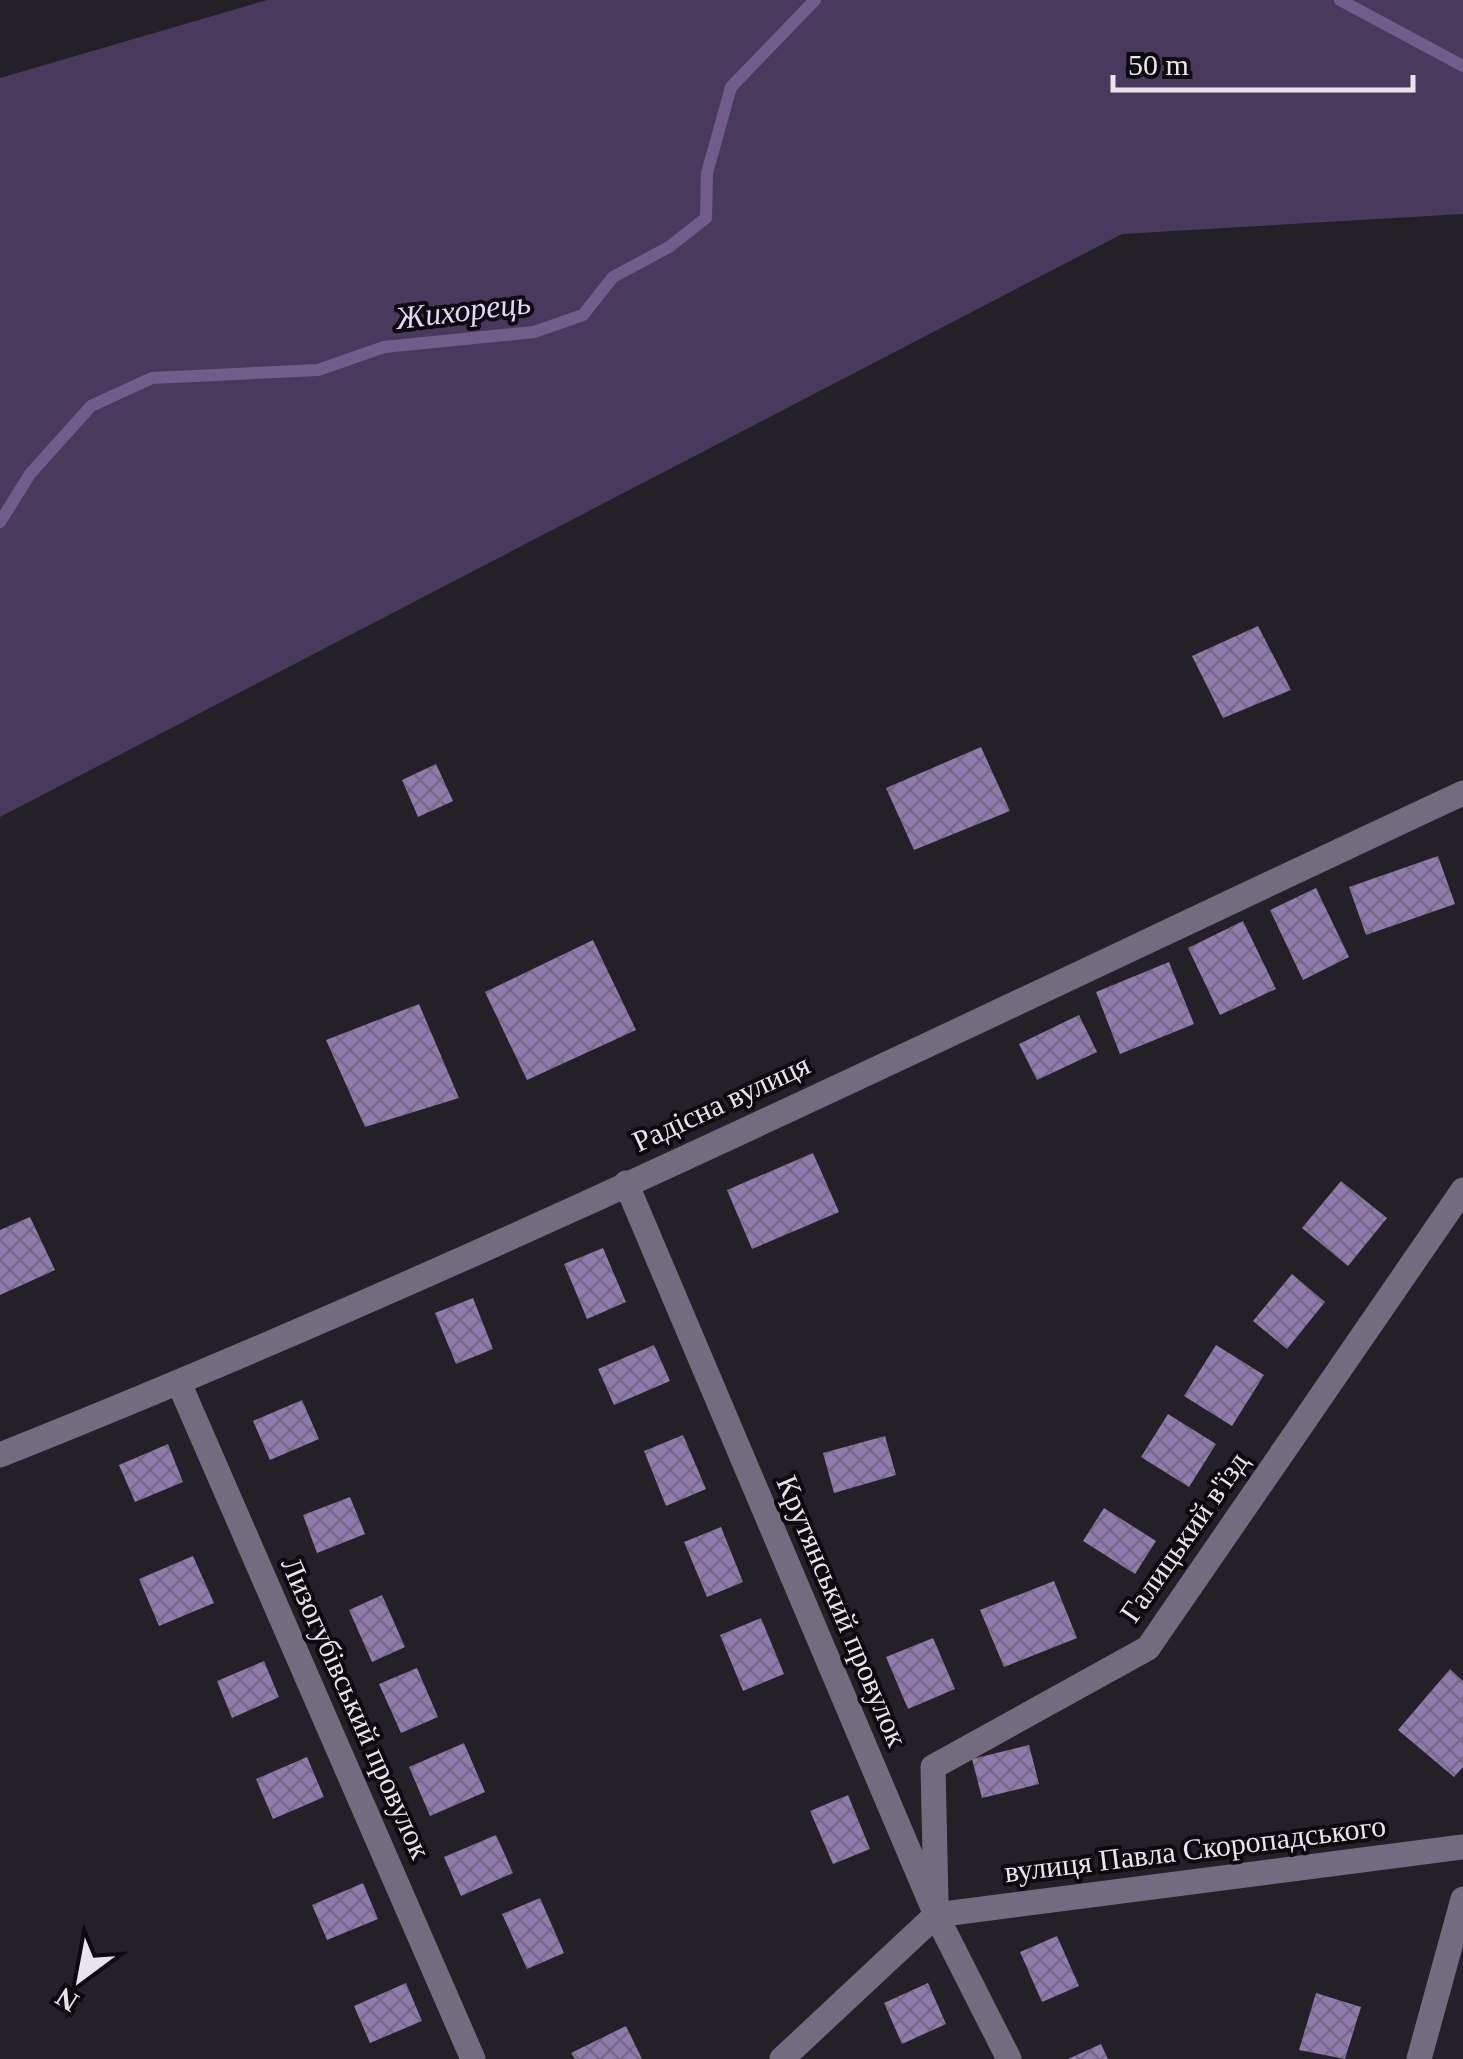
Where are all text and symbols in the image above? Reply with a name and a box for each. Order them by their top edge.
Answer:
scale bar [1113,30,1413,92]
text: 50 m [1128,48,1189,81]
water label: Жихорець [393,284,532,336]
street label: Радісна вулиця [627,1047,815,1158]
street label: Галицький в'їзд [1113,1445,1254,1628]
street label: Крутянський провулок [770,1471,915,1751]
street label: Лизогубівський провулок [275,1552,438,1864]
street label: вулиця Павла Скоропадського [1002,1809,1388,1888]
north arrow [30,1929,130,2029]
text: N [50,1981,84,2018]

